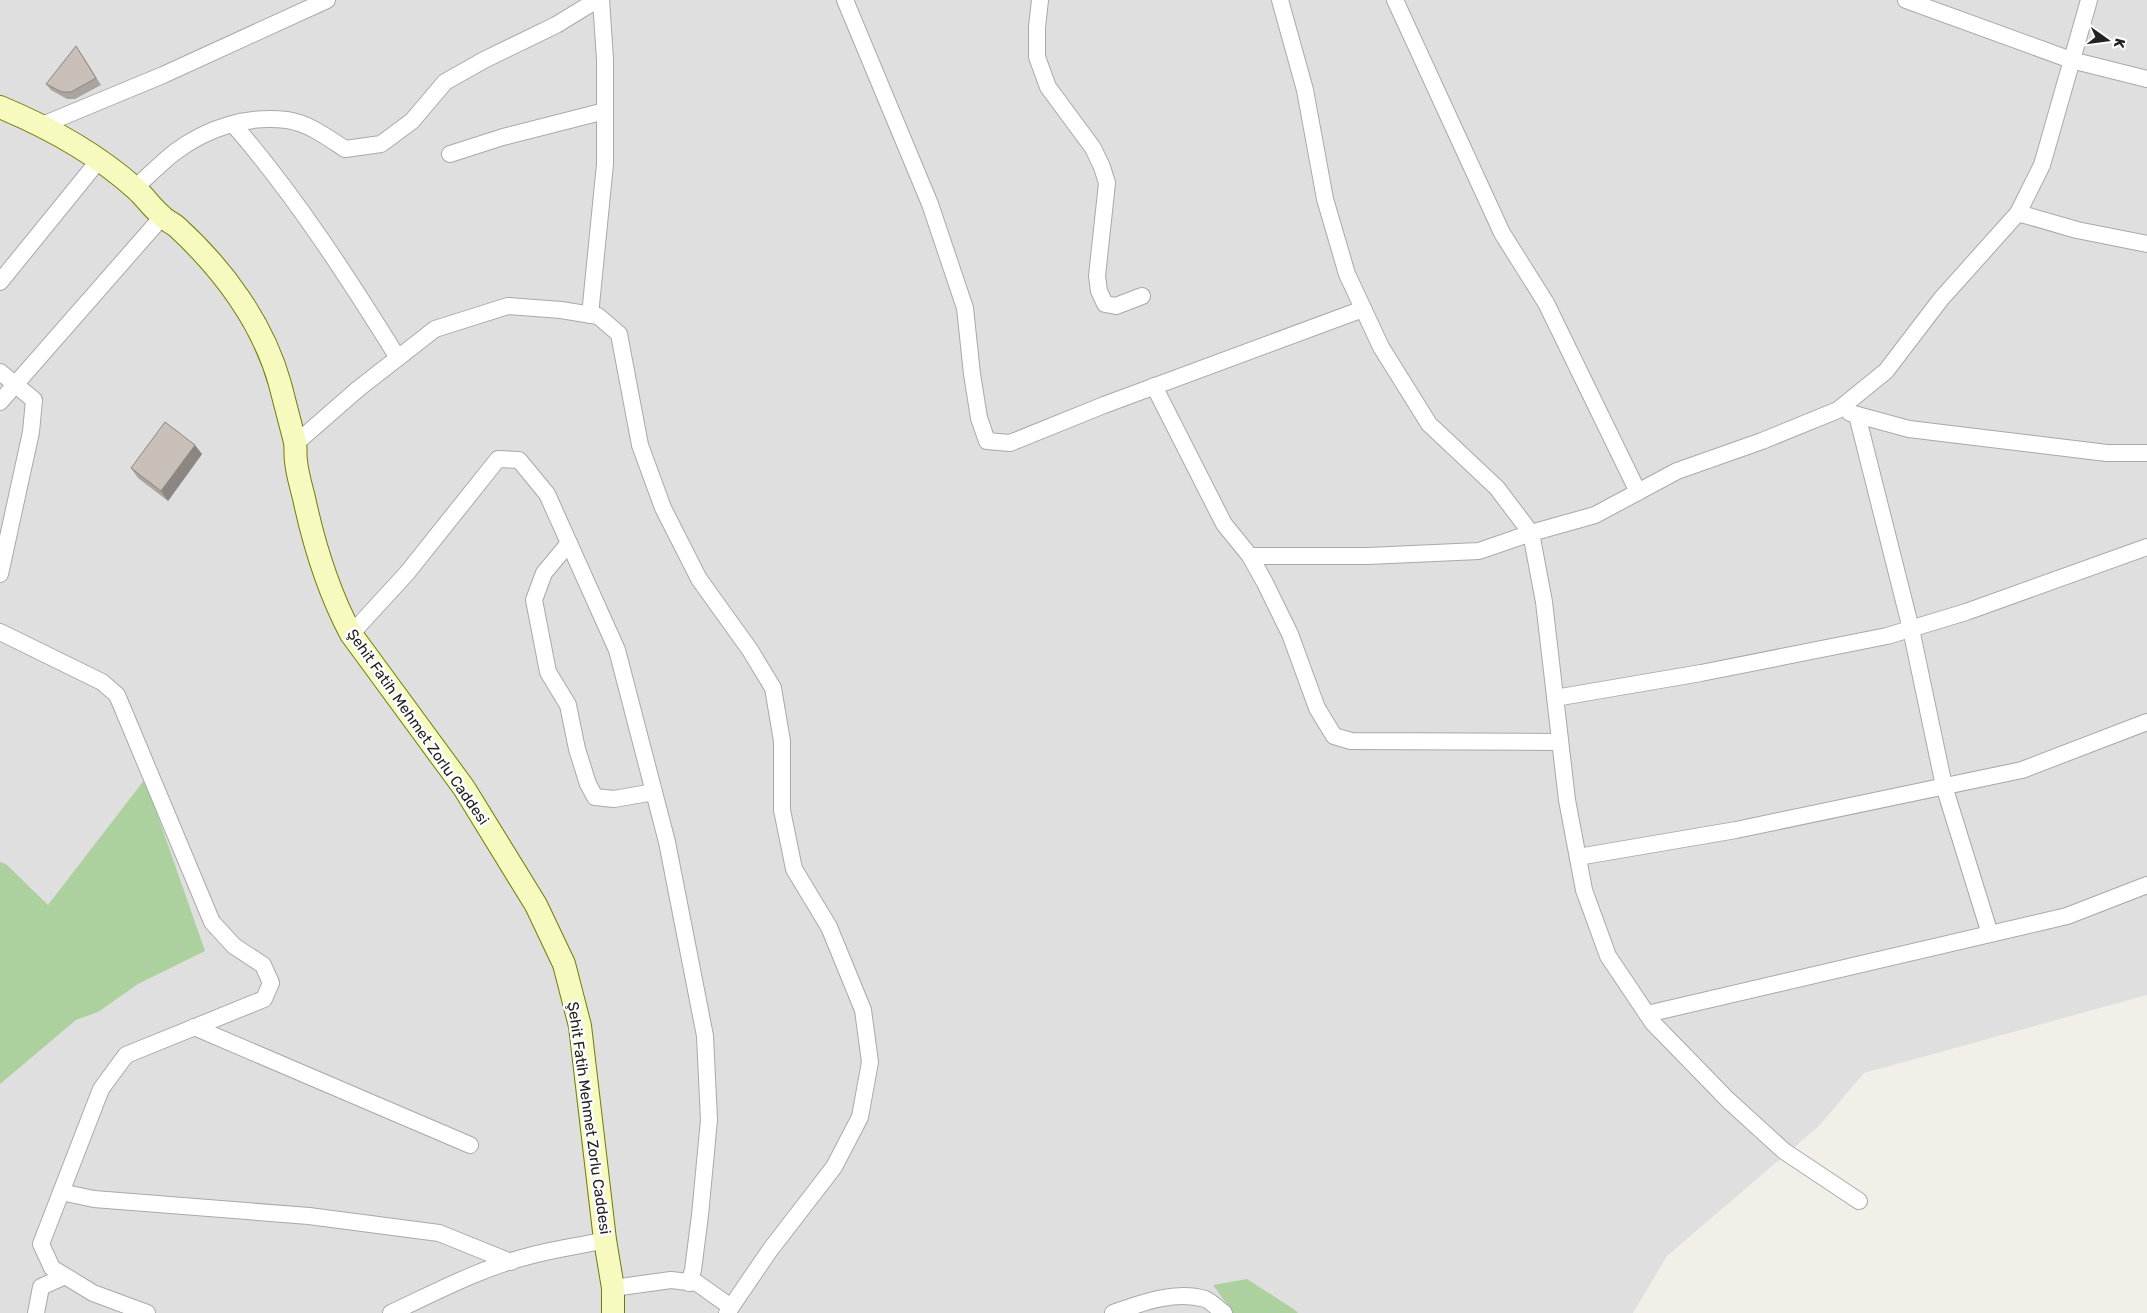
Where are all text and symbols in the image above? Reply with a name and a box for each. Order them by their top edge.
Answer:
north arrow [2082,15,2132,65]
text: K [2110,36,2129,50]
street label: Şehit Fatih Mehmet Zorlu Caddesi [343,626,493,828]
street label: Şehit Fatih Mehmet Zorlu Caddesi [564,1000,614,1236]

